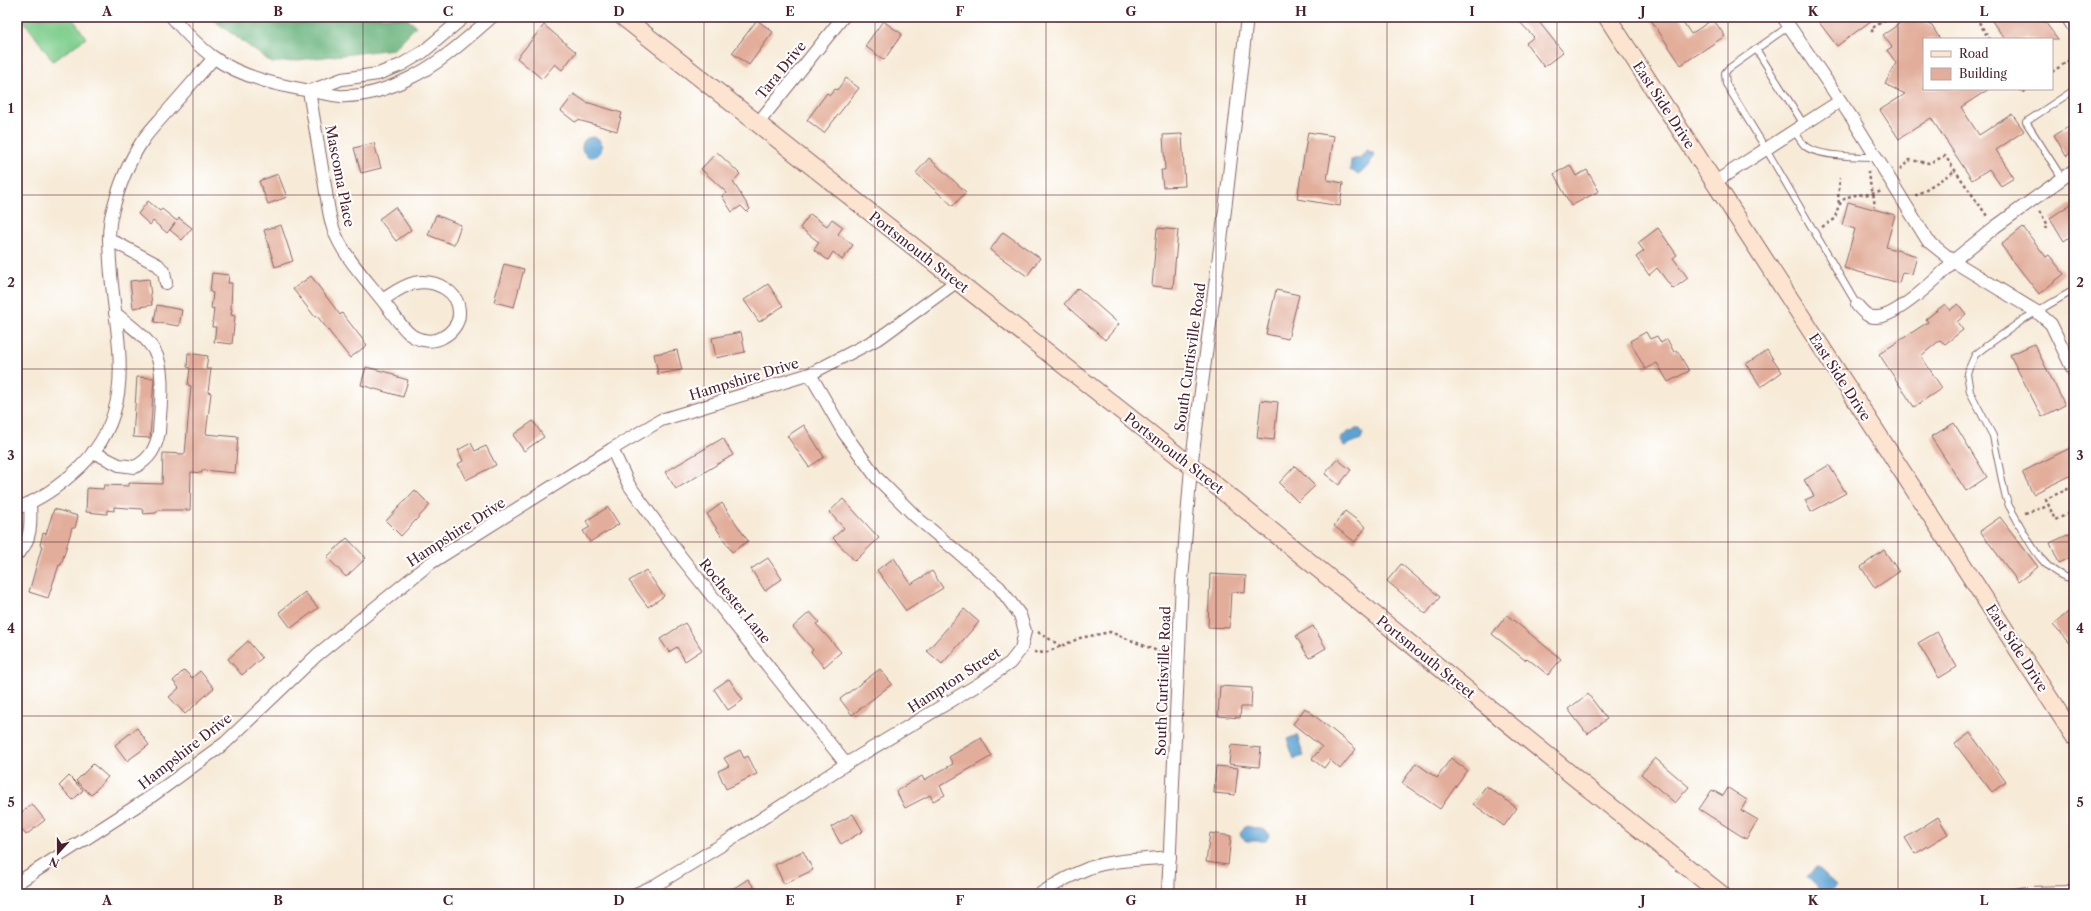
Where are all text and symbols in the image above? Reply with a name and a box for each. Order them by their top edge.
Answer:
text: A [101,3,113,19]
text: B [273,3,283,19]
text: C [443,3,453,19]
text: D [613,3,625,19]
text: E [785,3,795,19]
text: F [956,3,965,19]
text: G [1125,3,1137,19]
text: H [1295,3,1307,19]
text: I [1469,3,1475,19]
text: J [1638,3,1646,19]
text: K [1808,3,1819,19]
text: L [1980,3,1989,19]
street label: Tara Drive [752,37,810,103]
legend [1923,38,2053,90]
text: Road [1959,46,1989,61]
street label: East Side Drive [1629,58,1699,152]
text: Building [1959,66,2007,81]
text: 1 [8,100,14,116]
text: 1 [2077,100,2083,116]
street label: Mascoma Place [321,124,359,229]
street label: Portsmouth Street [865,207,973,297]
text: 2 [7,274,15,290]
text: 2 [2076,274,2084,290]
street label: South Curtisville Road [1171,281,1209,432]
street label: East Side Drive [1805,330,1875,424]
street label: Hampshire Drive [687,354,801,404]
street label: Portsmouth Street [1120,408,1228,498]
text: 3 [7,447,15,463]
text: 3 [2076,447,2084,463]
street label: Hampshire Drive [403,493,509,571]
street label: Rochester Lane [695,555,775,647]
street label: East Side Drive [1982,601,2052,695]
street label: South Curtisville Road [1151,605,1175,756]
street label: Portsmouth Street [1373,612,1479,702]
text: 4 [7,620,15,636]
text: 4 [2076,620,2084,636]
street label: Hampton Street [904,643,1004,717]
street label: Hampshire Drive [135,709,235,793]
text: 5 [7,794,15,810]
text: 5 [2076,794,2084,810]
north arrow [38,833,78,873]
text: N [47,854,61,871]
text: A [101,892,113,908]
text: B [273,892,283,908]
text: C [443,892,453,908]
text: D [613,892,625,908]
text: E [785,892,795,908]
text: F [956,892,965,908]
text: G [1125,892,1137,908]
text: H [1295,892,1307,908]
text: I [1469,892,1475,908]
text: J [1638,892,1646,908]
text: K [1808,892,1819,908]
text: L [1980,892,1989,908]

